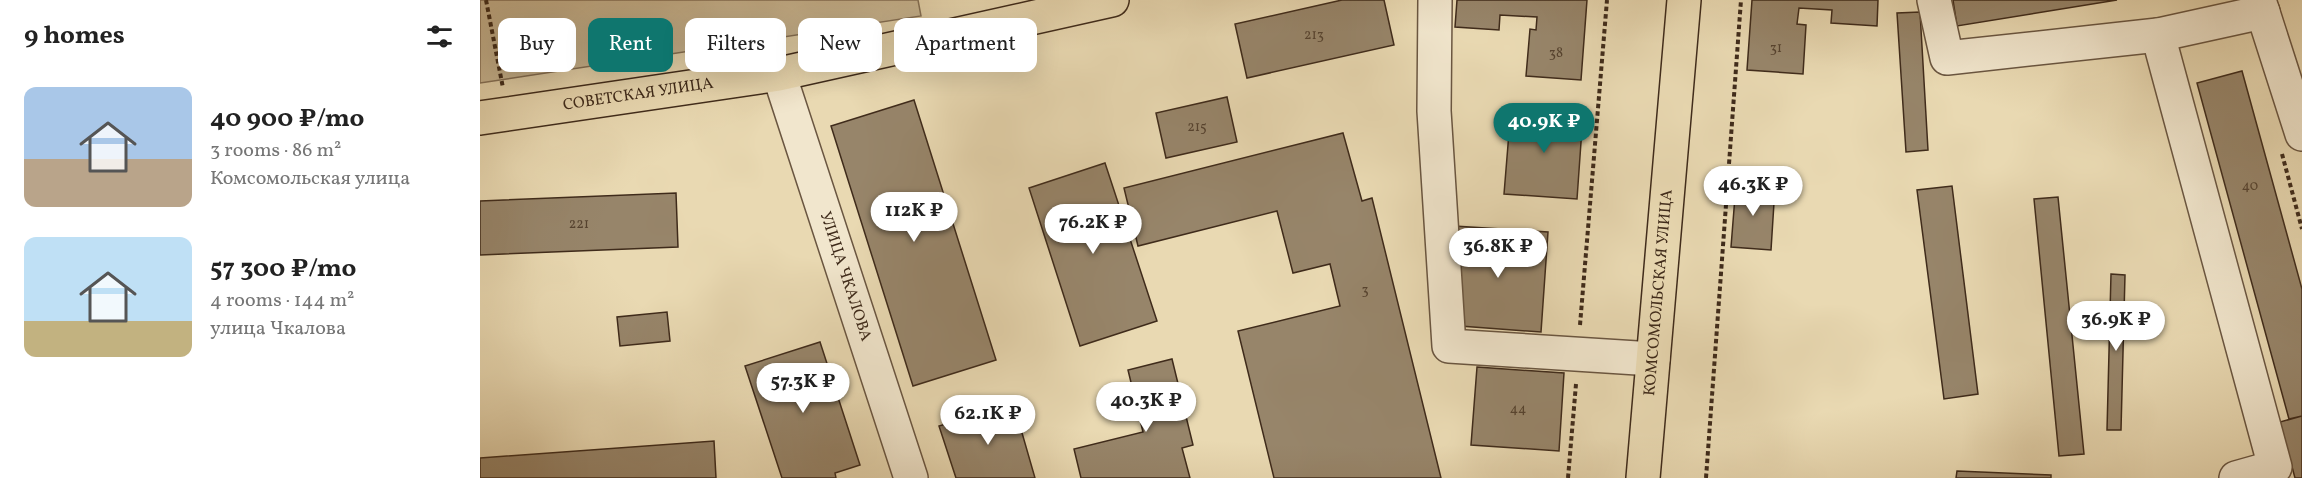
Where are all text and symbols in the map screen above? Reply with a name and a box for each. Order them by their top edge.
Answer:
text: 9 homes [24,18,125,54]
chip: Buy [498,18,576,72]
chip: Rent [588,18,673,72]
chip: Filters [685,18,786,72]
chip: New [798,18,882,72]
chip: Apartment [894,18,1037,72]
icon: filters [423,20,456,53]
house number: 213 [1304,26,1324,45]
house number: 31 [1770,39,1782,58]
house number: 38 [1549,44,1563,63]
street label: СОВЕТСКАЯ УЛИЦА [562,73,715,117]
text: 40 900 ₽/mo [210,101,364,137]
pin: 40.9K ₽ [1489,103,1599,154]
text: 40.9K ₽ [1508,108,1580,136]
icon: home [72,111,144,183]
house number: 215 [1187,118,1207,137]
text: 3 rooms · 86 m² [210,137,341,165]
text: Комсомольская улица [210,165,410,193]
pin: 46.3K ₽ [1698,166,1808,217]
text: 46.3K ₽ [1718,171,1788,199]
house number: 40 [2242,177,2258,196]
street label: КОМСОМОЛЬСКАЯ УЛИЦА [1639,188,1679,397]
pin: 112K ₽ [865,192,963,243]
text: 112K ₽ [885,197,943,225]
pin: 76.2K ₽ [1038,204,1148,255]
street label: УЛИЦА ЧКАЛОВА [814,209,877,344]
text: 76.2K ₽ [1059,209,1127,237]
house number: 221 [569,215,589,234]
pin: 36.8K ₽ [1443,228,1553,279]
text: 36.8K ₽ [1463,233,1533,261]
text: 57 300 ₽/mo [210,251,356,287]
icon: home [72,261,144,333]
house number: 3 [1361,281,1369,300]
text: 4 rooms · 144 m² [210,287,355,315]
pin: 36.9K ₽ [2061,301,2171,352]
text: 36.9K ₽ [2081,306,2151,334]
text: улица Чкалова [210,315,346,343]
pin: 57.3K ₽ [748,363,858,414]
text: 57.3K ₽ [771,368,835,396]
pin: 40.3K ₽ [1091,382,1201,433]
text: 40.3K ₽ [1110,387,1182,415]
pin: 62.1K ₽ [933,395,1043,446]
text: 62.1K ₽ [954,400,1022,428]
house number: 44 [1510,400,1526,419]

